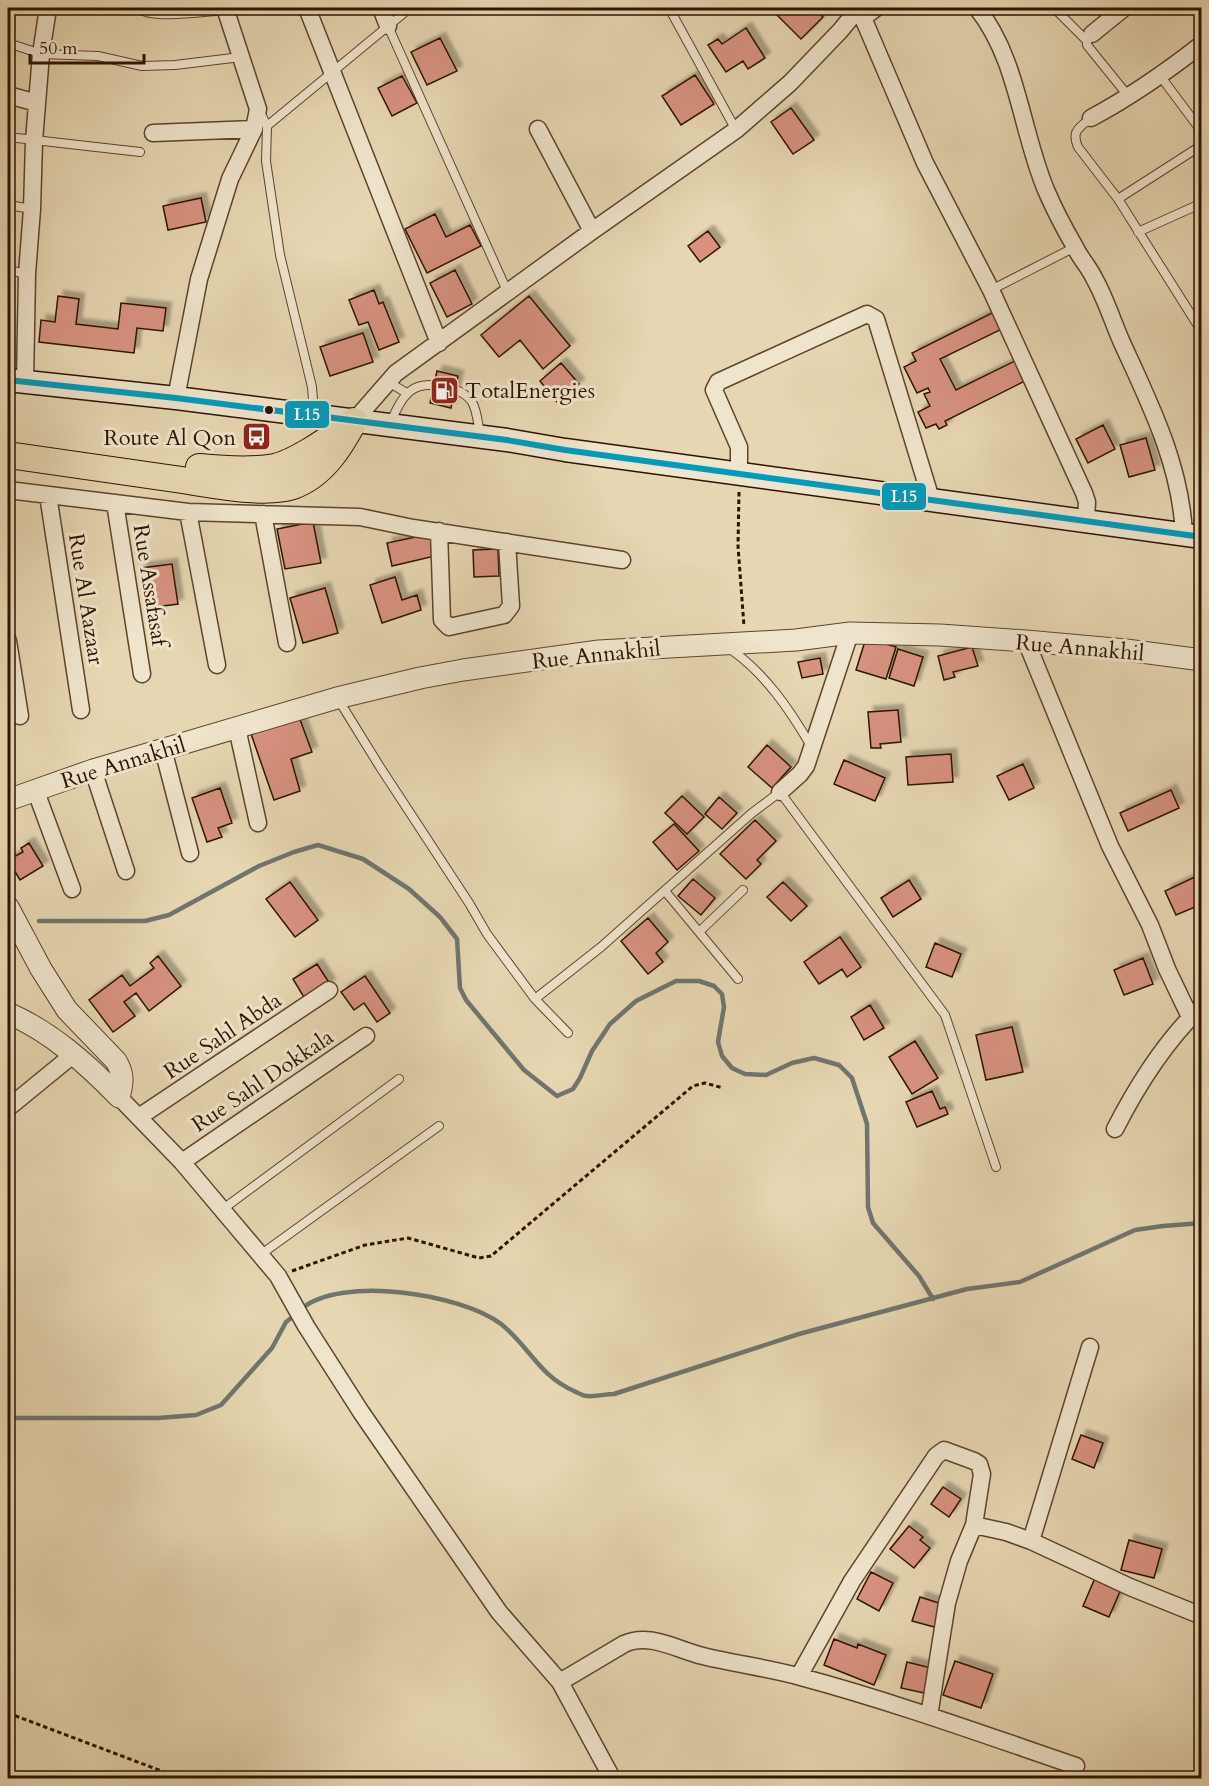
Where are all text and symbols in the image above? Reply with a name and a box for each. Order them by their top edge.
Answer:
scale bar [30,27,144,65]
text: 50 m [39,36,78,61]
fuel station icon: TotalEnergies [428,374,460,406]
place label: TotalEnergies [465,376,595,406]
line badge: L15 [284,400,330,429]
unlabelled marker [263,404,275,416]
text: L15 [294,404,320,426]
bus stop icon: Route Al Qon [241,421,273,453]
place label: Route Al Qon [103,423,236,453]
line badge: L15 [881,482,927,511]
text: L15 [891,486,917,508]
street label: Rue Assafasaf [126,522,175,651]
street label: Rue Al Aazaar [61,531,111,668]
street label: Rue Annakhil [1014,627,1146,669]
street label: Rue Annakhil [530,633,662,677]
street label: Rue Annakhil [57,730,190,796]
street label: Rue Sahl Abda [158,985,288,1086]
street label: Rue Sahl Dokkala [186,1022,340,1139]

